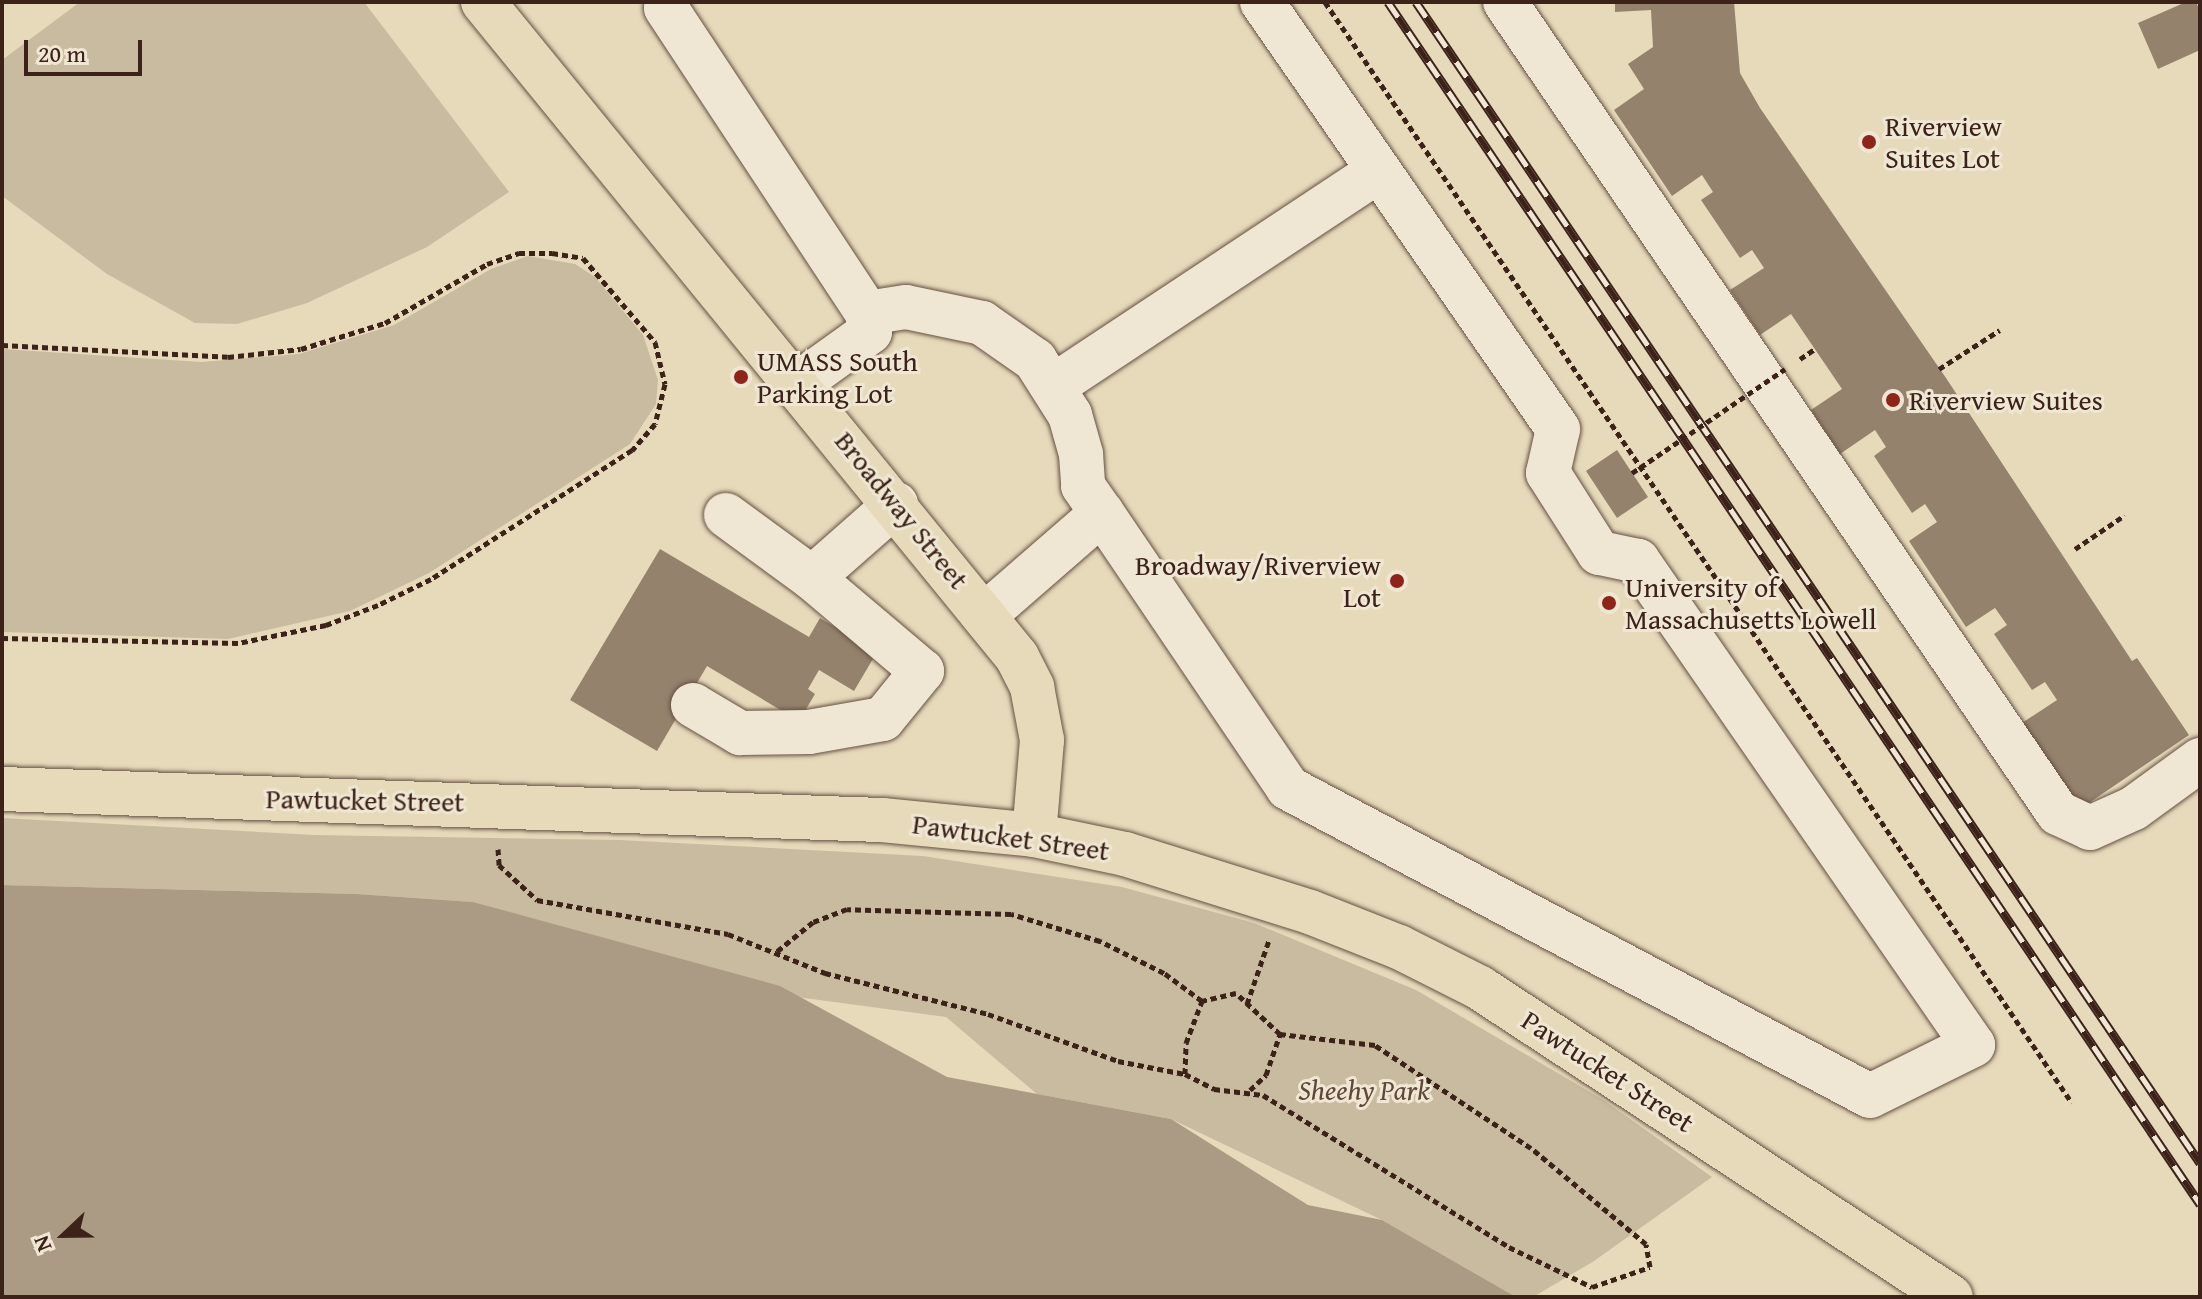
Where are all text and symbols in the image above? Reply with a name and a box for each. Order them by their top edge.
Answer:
scale bar [28,24,146,74]
text: 20 m [38,36,86,71]
place label: Riverview Suites Lot [1885,109,2002,175]
marker: Riverview Suites Lot [1860,133,1878,151]
place label: UMASS South Parking Lot [757,344,918,410]
marker: UMASS South Parking Lot [732,368,750,386]
place label: Riverview Suites [1909,383,2103,417]
marker: Riverview Suites [1884,391,1902,409]
street label: Broadway Street [828,424,976,596]
place label: Broadway/Riverview Lot [1135,548,1381,614]
place label: University of Massachusetts Lowell [1625,570,1877,636]
marker: Broadway/Riverview Lot [1388,572,1406,590]
marker: University of Massachusetts Lowell [1600,594,1618,612]
street label: Pawtucket Street [265,781,465,819]
street label: Pawtucket Street [910,807,1112,867]
street label: Pawtucket Street [1516,1003,1700,1139]
park label: Sheehy Park [1298,1073,1430,1107]
north arrow [24,1195,104,1275]
text: N [24,1231,59,1257]

